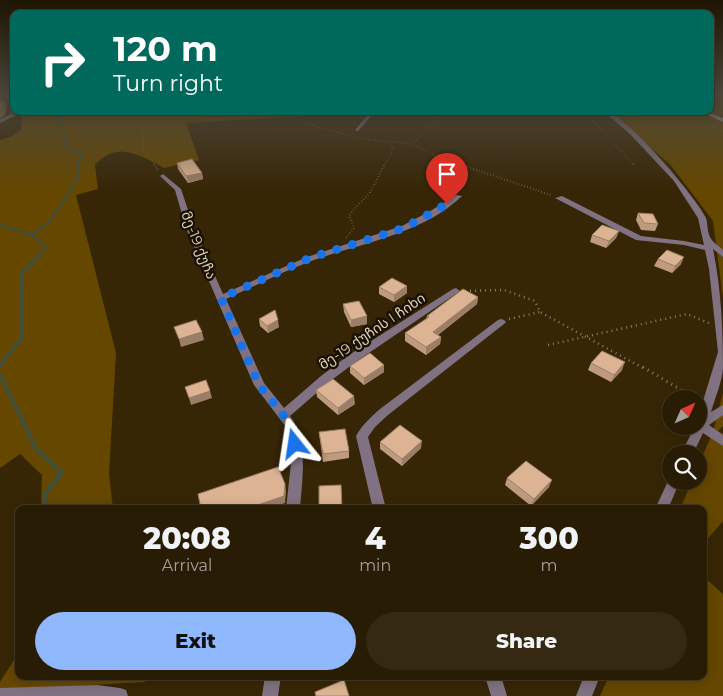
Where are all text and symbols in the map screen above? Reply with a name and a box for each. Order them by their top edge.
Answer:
text: 120 m [113,27,218,70]
icon: right [30,30,95,95]
text: Turn right [113,70,223,97]
pin [426,153,468,204]
icon: arrive [433,160,461,188]
street label: მე-19 ქუჩა [177,208,221,282]
street label: მე-19 ქუჩის I ჩიხი [315,289,429,373]
north arrow [662,390,708,435]
map controls [662,390,707,490]
position arrow [268,417,320,469]
button: search [662,445,707,490]
text: 20:08 [143,520,231,557]
text: 4 [365,520,386,557]
text: 300 [520,520,579,557]
text: Arrival [162,556,212,575]
text: min [359,556,391,575]
text: m [541,556,558,575]
button: Exit [35,612,356,670]
button: Share [366,612,687,670]

